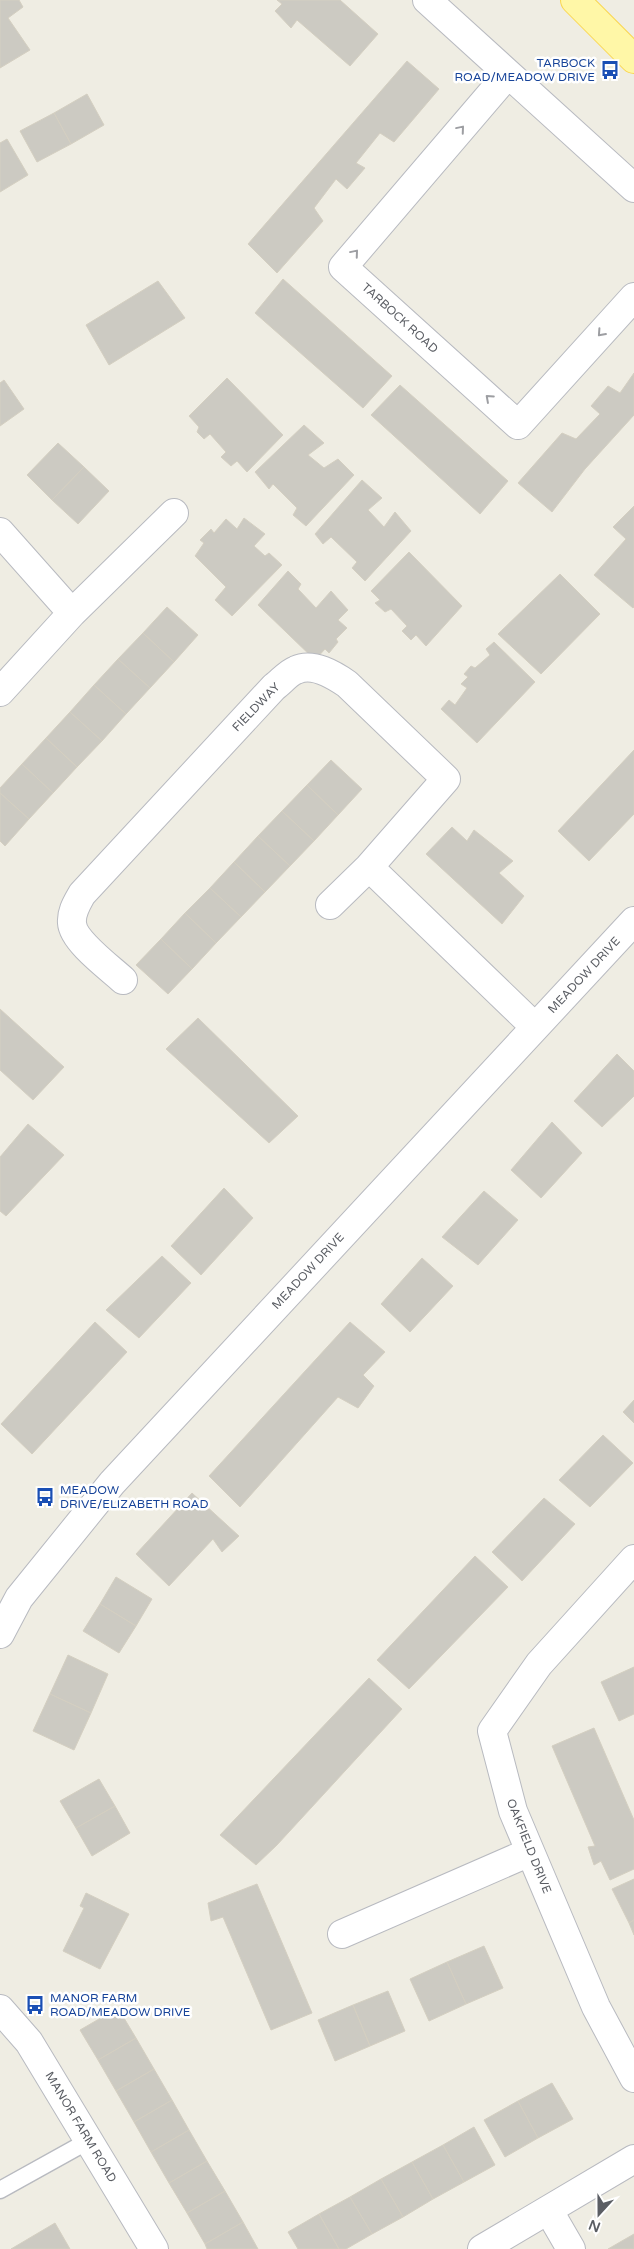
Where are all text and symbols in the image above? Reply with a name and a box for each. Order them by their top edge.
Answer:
place label: TARBOCK ROAD/MEADOW DRIVE [455,56,595,84]
bus stop icon: TARBOCK ROAD/MEADOW DRIVE [599,59,621,81]
one-way arrow [455,126,464,135]
one-way arrow [350,250,358,259]
street label: TARBOCK ROAD [359,280,441,356]
one-way arrow [598,328,607,337]
one-way arrow [485,395,494,404]
street label: FIELDWAY [229,679,283,734]
street label: MEADOW DRIVE [545,934,623,1016]
street label: MEADOW DRIVE [269,1230,347,1312]
place label: MEADOW DRIVE/ELIZABETH ROAD [60,1483,208,1511]
bus stop icon: MEADOW DRIVE/ELIZABETH ROAD [34,1486,56,1508]
street label: OAKFIELD DRIVE [504,1797,555,1896]
place label: MANOR FARM ROAD/MEADOW DRIVE [50,1991,191,2019]
bus stop icon: MANOR FARM ROAD/MEADOW DRIVE [24,1994,46,2016]
street label: MANOR FARM ROAD [42,2069,120,2185]
north arrow [574,2189,624,2239]
text: N [586,2216,603,2236]

